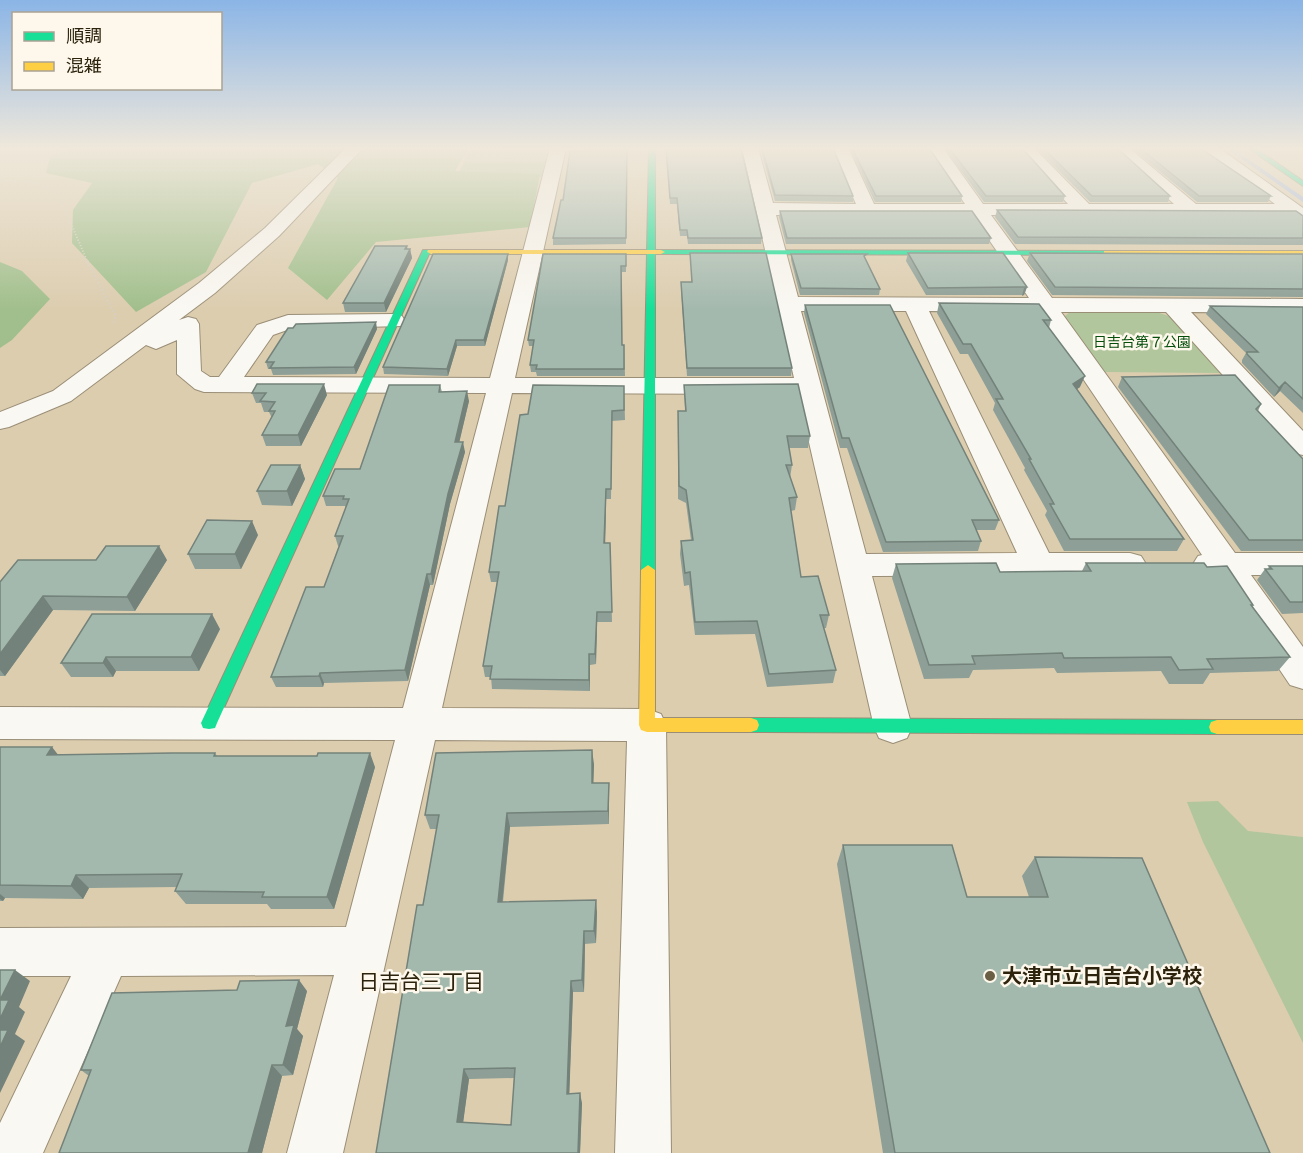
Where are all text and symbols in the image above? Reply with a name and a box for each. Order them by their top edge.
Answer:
legend [12,12,222,90]
text: 順調 [66,24,102,47]
text: 混雑 [66,54,102,77]
park label: 日吉台第７公園 [1093,333,1191,351]
place label: 大津市立日吉台小学校 [1002,963,1202,989]
district label: 日吉台三丁目 [358,968,484,995]
marker: 大津市立日吉台小学校 [983,969,997,983]

